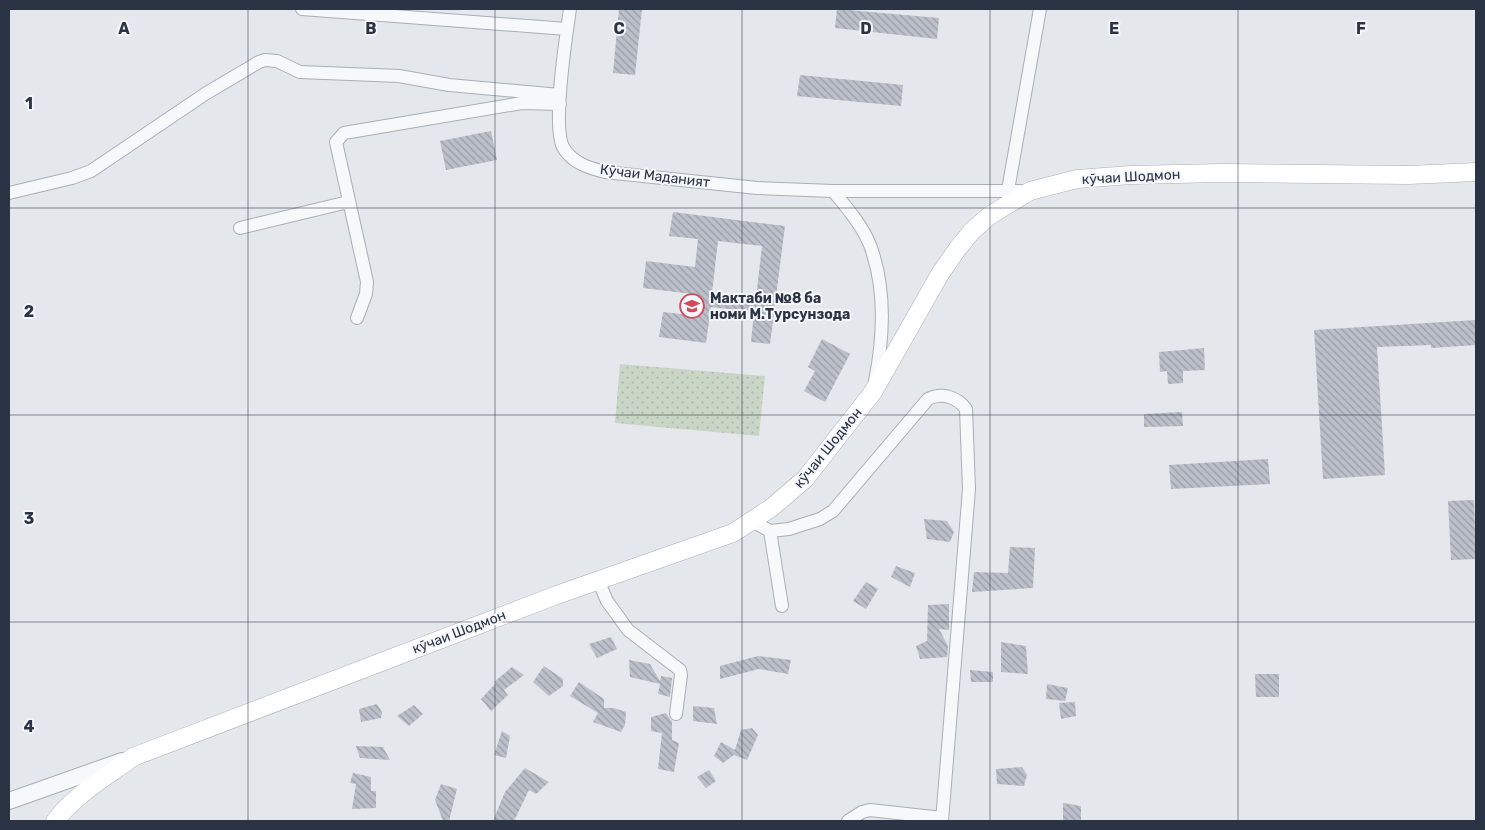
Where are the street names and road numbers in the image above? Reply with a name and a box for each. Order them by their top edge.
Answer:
street label: Кӯчаи Маданият [599,161,711,191]
street label: кӯчаи Шодмон [1081,166,1181,188]
street label: кӯчаи Шодмон [790,404,866,492]
street label: кӯчаи Шодмон [410,606,508,658]

